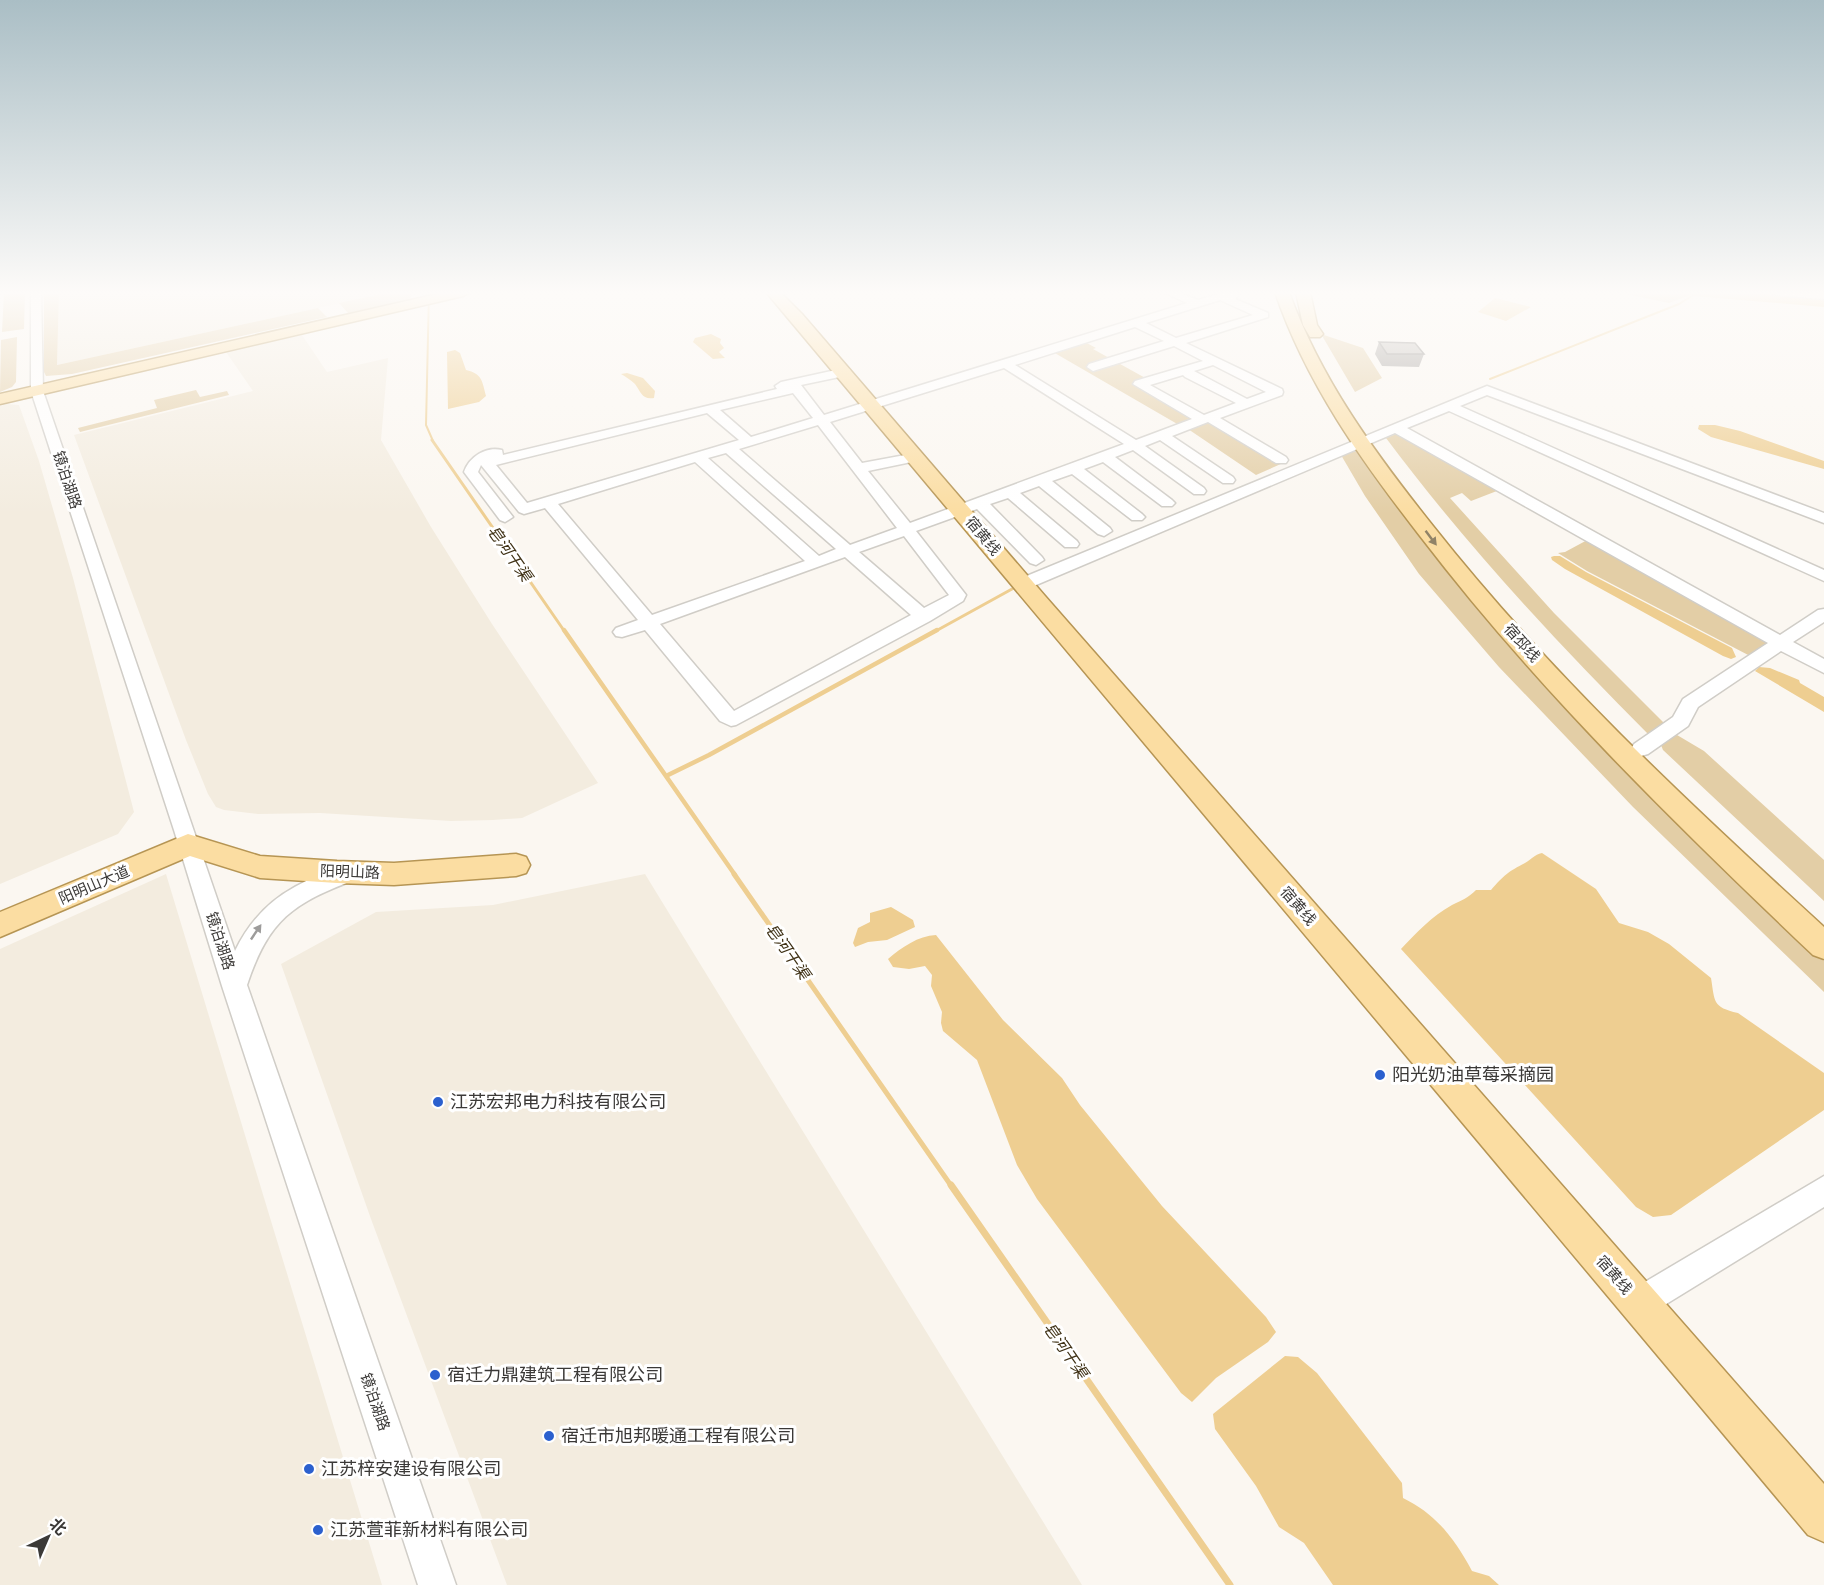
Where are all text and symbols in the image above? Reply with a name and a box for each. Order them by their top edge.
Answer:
street label: 镜泊湖路 [49,449,85,511]
street label: 宿黄线 [962,513,1004,559]
water label: 皂河干渠 [483,522,537,587]
one-way arrow [1424,531,1436,546]
street label: 宿邳线 [1500,620,1544,666]
street label: 阳明山大道 [56,862,132,908]
street label: 阳明山路 [320,862,380,882]
street label: 宿黄线 [1276,883,1320,929]
street label: 镜泊湖路 [202,910,238,972]
water label: 皂河干渠 [761,920,815,985]
one-way arrow [250,924,261,940]
place label: 阳光奶油草莓采摘园 [1392,1064,1554,1086]
marker: 阳光奶油草莓采摘园 [1373,1068,1387,1082]
place label: 江苏宏邦电力科技有限公司 [450,1091,666,1113]
marker: 江苏宏邦电力科技有限公司 [431,1095,445,1109]
street label: 宿黄线 [1592,1252,1636,1298]
water label: 皂河干渠 [1039,1319,1093,1384]
place label: 宿迁力鼎建筑工程有限公司 [447,1364,663,1386]
marker: 宿迁力鼎建筑工程有限公司 [428,1368,442,1382]
street label: 镜泊湖路 [357,1371,393,1433]
place label: 宿迁市旭邦暖通工程有限公司 [561,1425,795,1447]
marker: 宿迁市旭邦暖通工程有限公司 [542,1429,556,1443]
place label: 江苏梓安建设有限公司 [321,1458,501,1480]
marker: 江苏梓安建设有限公司 [302,1462,316,1476]
north arrow [18,1507,78,1567]
text: 北 [46,1514,70,1539]
place label: 江苏萱菲新材料有限公司 [330,1519,528,1541]
marker: 江苏萱菲新材料有限公司 [311,1523,325,1537]

